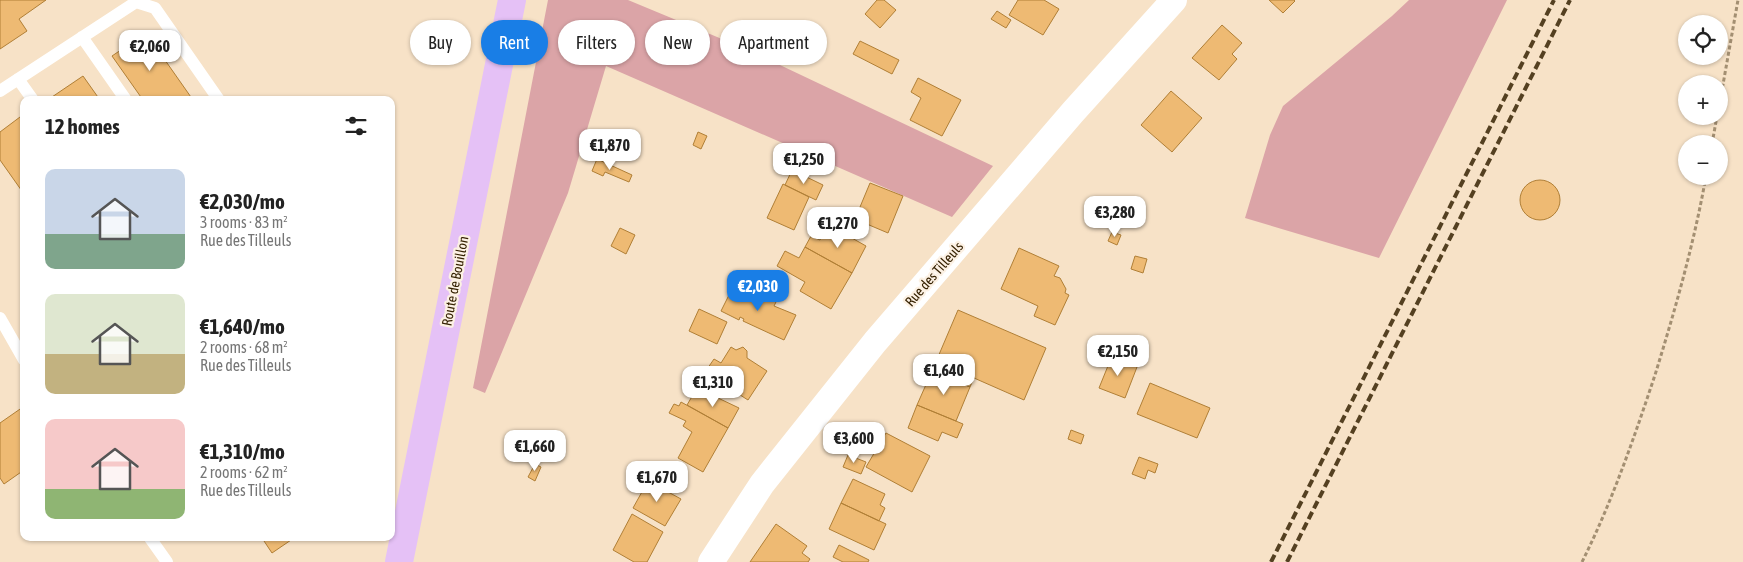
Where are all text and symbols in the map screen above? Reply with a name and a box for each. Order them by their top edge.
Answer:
map controls [1678,15,1728,185]
button: locate [1678,15,1728,65]
chip: Buy [410,20,471,65]
chip: Rent [481,20,548,65]
chip: Filters [558,20,635,65]
chip: New [645,20,710,65]
chip: Apartment [720,20,827,65]
pin: €2,060 [109,30,191,72]
text: €2,060 [130,37,170,55]
button: + [1678,75,1728,125]
icon: filters [342,112,370,140]
text: 12 homes [45,114,120,138]
pin: €1,870 [569,128,651,171]
button: − [1678,135,1728,185]
text: €1,870 [590,136,630,154]
pin: €1,250 [763,142,845,185]
text: €1,250 [784,150,824,168]
icon: home [85,189,145,249]
text: €2,030/mo [200,189,285,213]
pin: €3,280 [1074,196,1156,238]
text: €3,280 [1095,203,1135,221]
pin: €1,270 [797,206,879,249]
text: 3 rooms · 83 m² [200,213,288,231]
text: €1,270 [818,214,858,232]
text: Rue des Tilleuls [200,231,291,249]
street label: Route de Bouillon [438,235,472,327]
street label: Rue des Tilleuls [902,239,966,309]
pin: €2,030 [717,270,799,312]
text: €2,030 [738,277,778,295]
icon: home [85,314,145,374]
text: €1,640/mo [200,314,285,338]
pin: €2,150 [1077,334,1159,377]
text: 2 rooms · 68 m² [200,338,288,356]
text: €2,150 [1098,342,1138,360]
pin: €1,640 [903,354,985,396]
text: Rue des Tilleuls [200,356,291,374]
text: €1,640 [924,361,964,379]
pin: €1,310 [672,366,754,408]
text: €1,310 [693,373,733,391]
pin: €3,600 [813,422,895,464]
text: €3,600 [834,429,874,447]
pin: €1,660 [494,430,576,472]
text: €1,660 [515,437,555,455]
icon: home [85,439,145,499]
text: €1,310/mo [200,439,285,463]
pin: €1,670 [616,460,698,503]
text: 2 rooms · 62 m² [200,463,288,481]
text: €1,670 [637,468,677,486]
text: Rue des Tilleuls [200,481,291,499]

